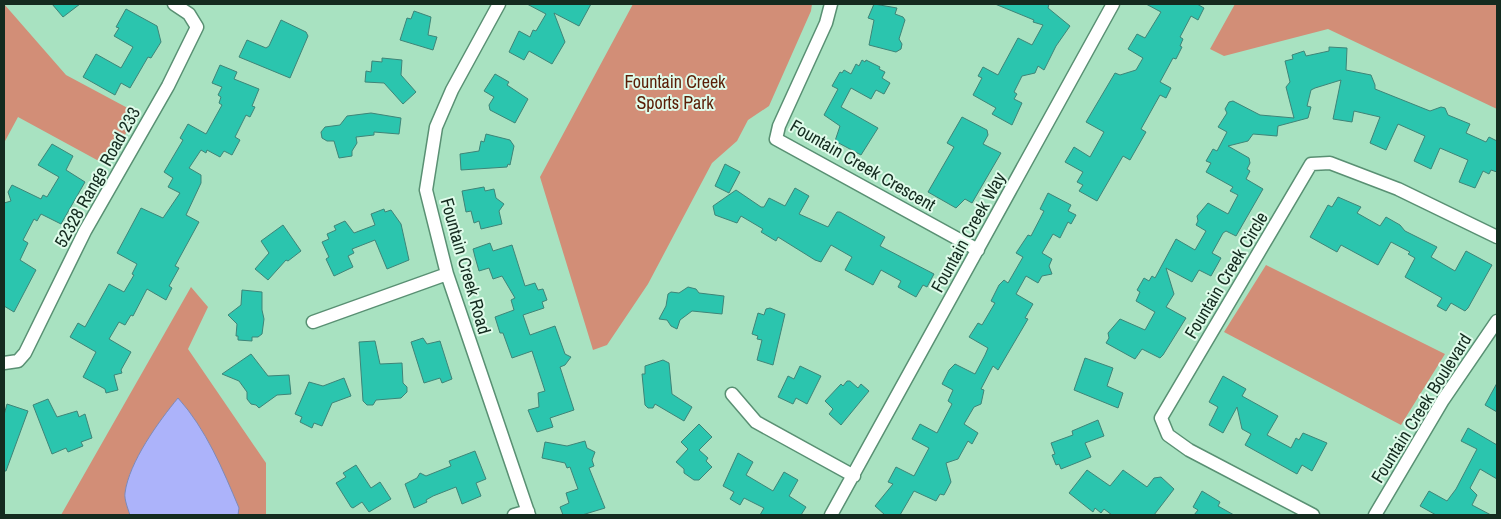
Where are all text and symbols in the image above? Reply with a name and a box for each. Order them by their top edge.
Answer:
park label: Fountain Creek Sports Park [624,69,726,115]
street label: 52328 Range Road 233 [48,102,146,252]
street label: Fountain Creek Crescent [786,113,940,217]
street label: Fountain Creek Way [925,167,1012,297]
street label: Fountain Creek Road [435,195,497,337]
street label: Fountain Creek Circle [1178,207,1274,343]
street label: Fountain Creek Boulevard [1365,329,1477,487]

